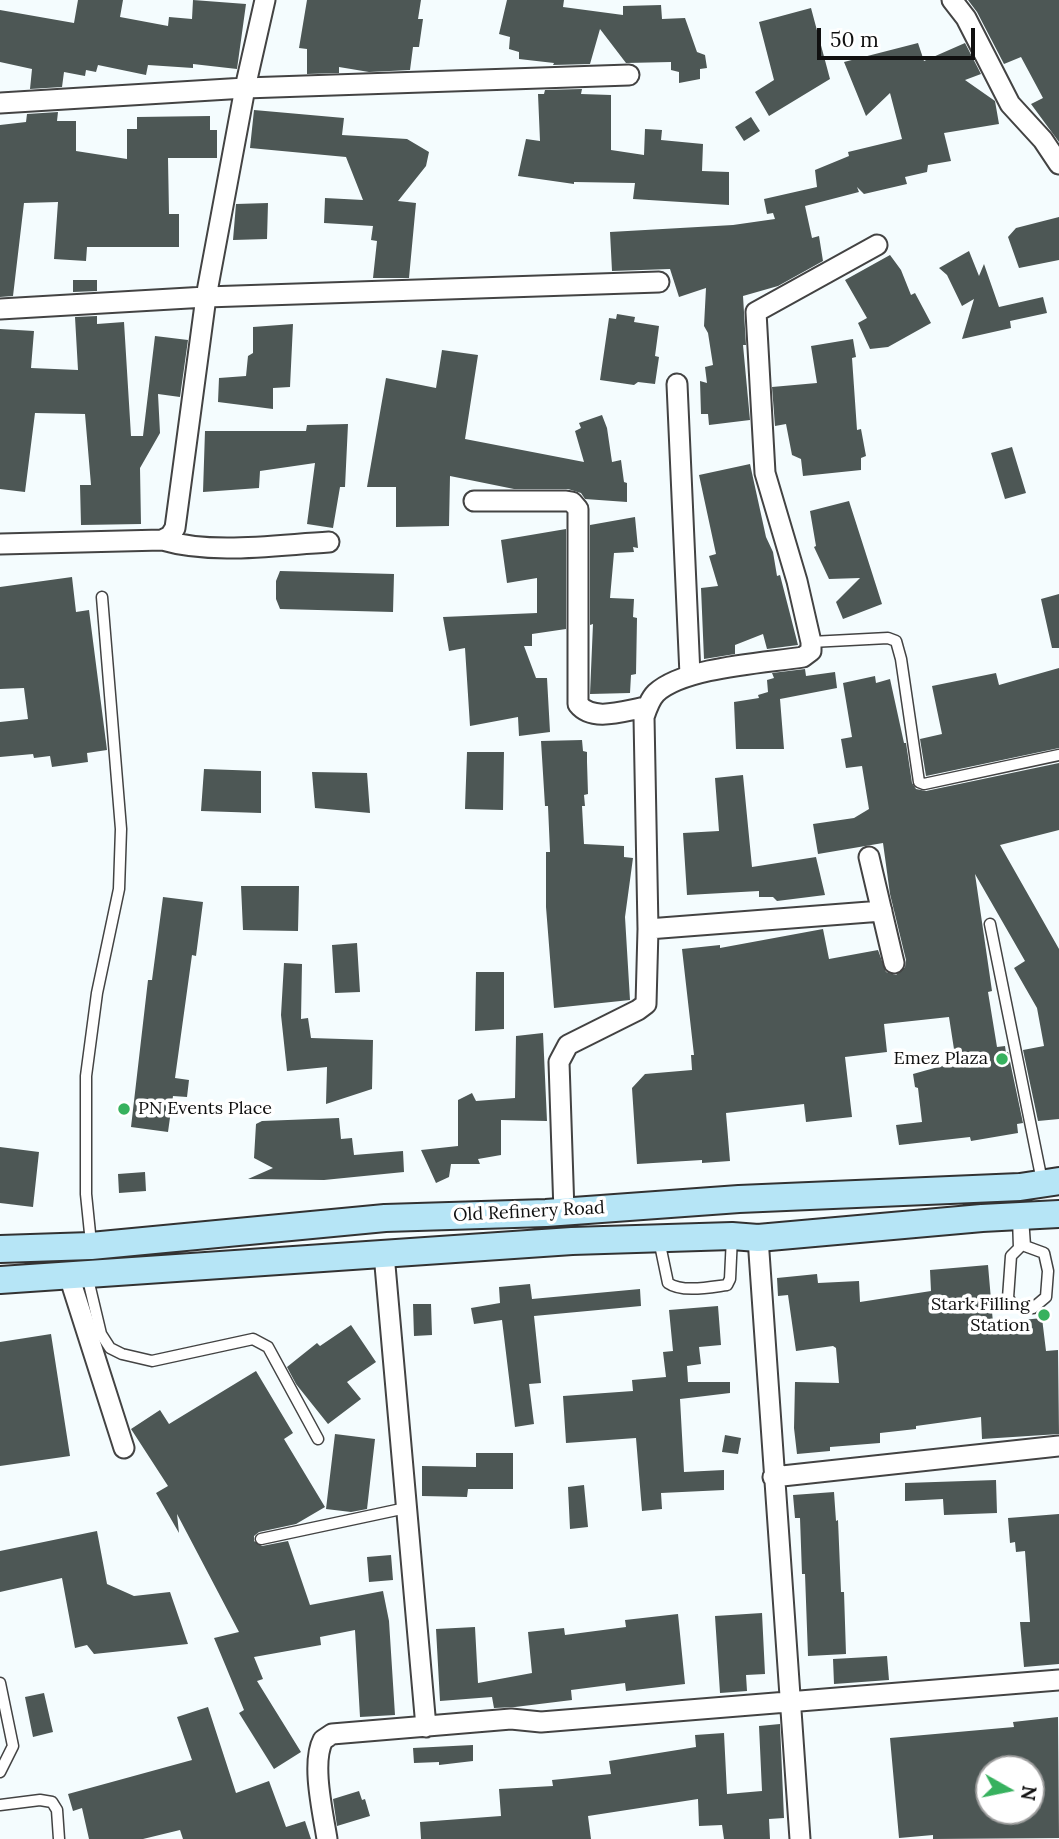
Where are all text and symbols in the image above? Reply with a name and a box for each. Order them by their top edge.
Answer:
scale bar [821,14,978,58]
text: 50 m [830,26,879,53]
place label: Emez Plaza [894,1048,988,1070]
marker: Emez Plaza [994,1051,1010,1067]
place label: PN Events Place [138,1098,272,1120]
marker: PN Events Place [116,1101,132,1117]
street label: Old Refinery Road [453,1197,605,1227]
place label: Stark Filling Station [931,1294,1030,1336]
marker: Stark Filling Station [1036,1307,1052,1323]
north arrow [975,1755,1045,1825]
text: N [1016,1784,1042,1802]

